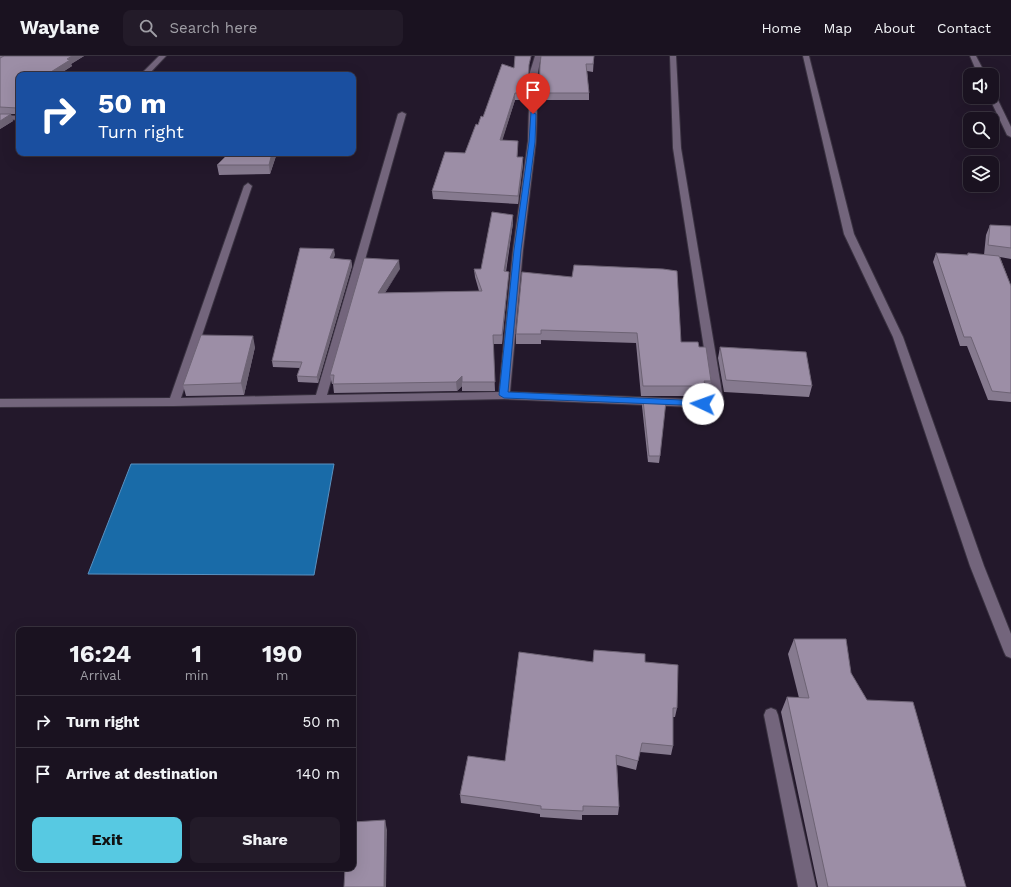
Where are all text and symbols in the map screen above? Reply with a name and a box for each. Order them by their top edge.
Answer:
search box [123,10,403,46]
text: Waylane [20,16,99,39]
icon: search [137,17,159,39]
text: Search here [169,19,257,37]
text: Home [761,20,801,36]
text: Map [823,20,852,36]
text: About [874,20,915,36]
text: Contact [937,20,991,36]
map controls [963,68,999,192]
button: sound [963,68,999,104]
pin [516,73,550,114]
icon: arrive [522,79,544,101]
text: 50 m [98,87,167,120]
icon: right [32,88,84,140]
button: search [963,112,999,148]
text: Turn right [98,121,184,142]
button: layers [963,156,999,192]
position arrow [682,383,724,425]
text: 16:24 [69,640,131,668]
text: 1 [191,640,202,668]
text: 190 [262,640,303,668]
text: Arrival [80,668,121,683]
text: min [185,668,209,683]
text: m [276,668,288,683]
icon: right [32,711,54,733]
text: Turn right [66,713,139,731]
text: 50 m [303,713,340,731]
icon: arrive [32,763,54,785]
text: Arrive at destination [66,765,218,783]
text: 140 m [296,765,340,783]
button: Exit [32,817,182,863]
button: Share [190,817,340,863]

